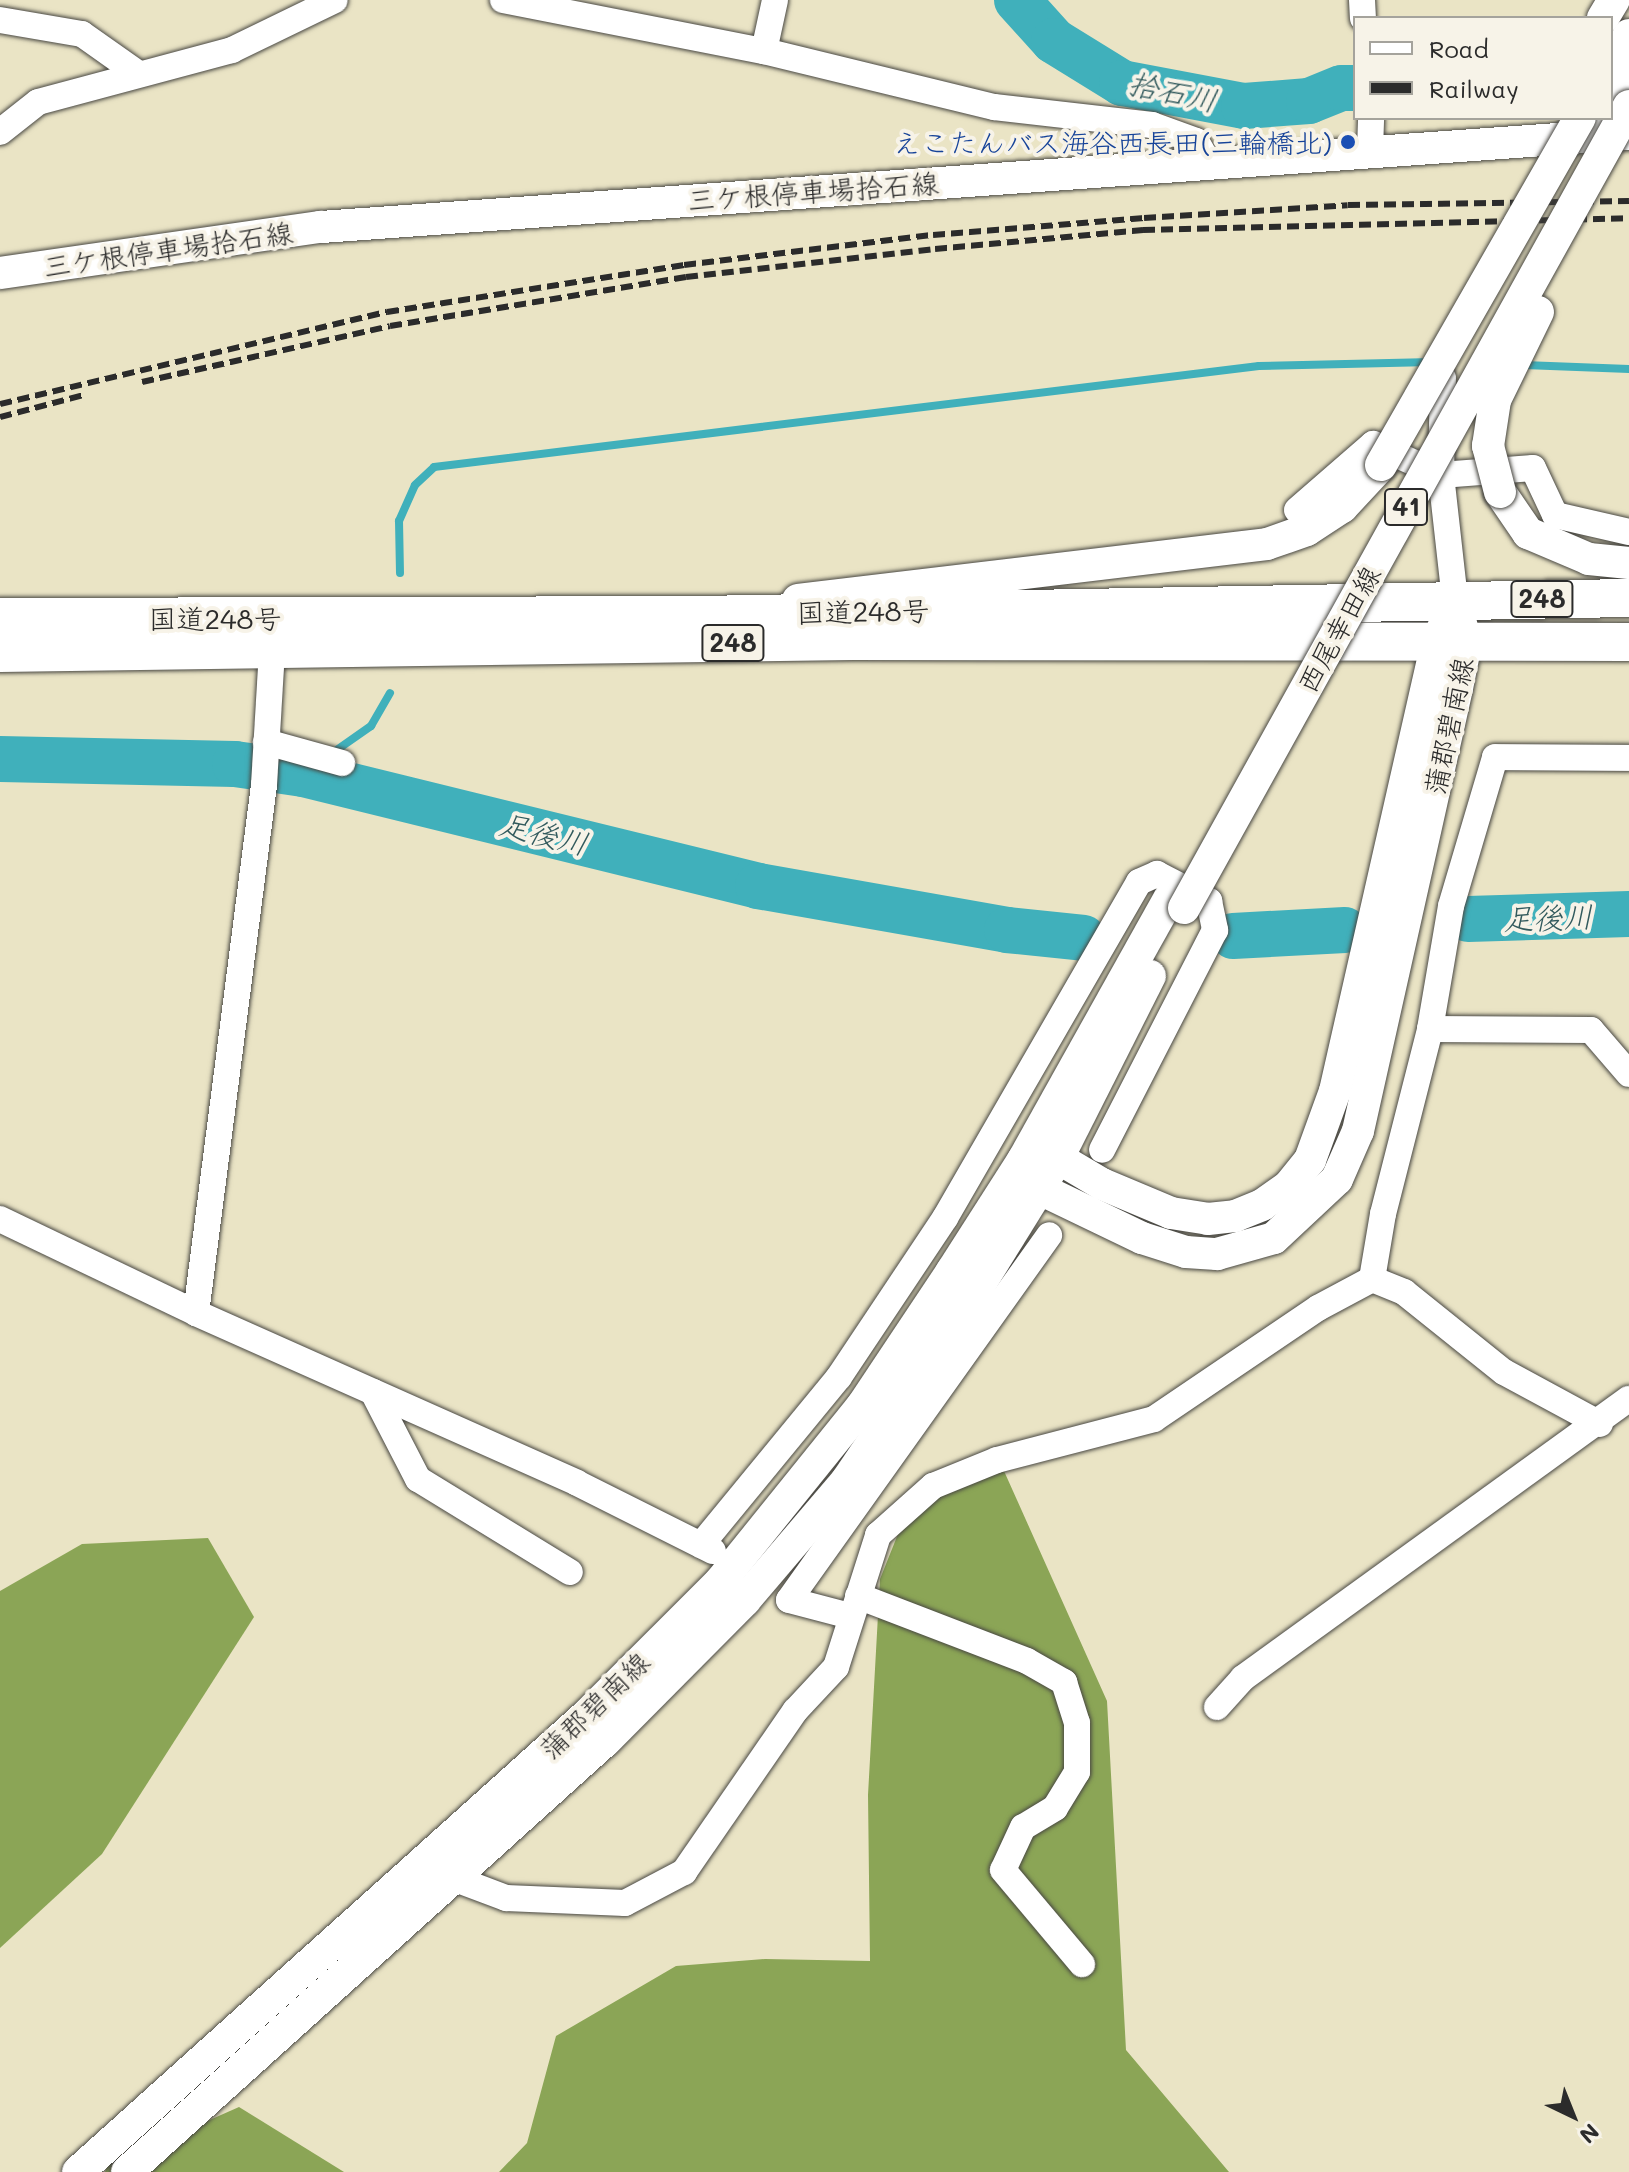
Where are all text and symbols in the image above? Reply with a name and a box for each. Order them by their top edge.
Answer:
legend [1353,16,1613,120]
text: Road [1429,33,1489,64]
water label: 拾石川 [1125,64,1221,118]
text: Railway [1429,73,1519,104]
place label: えこたんバス海谷西長田(三輪橋北) [893,125,1332,159]
marker: えこたんバス海谷西長田(三輪橋北) [1339,133,1357,151]
street label: 三ケ根停車場拾石線 [686,165,940,217]
street label: 三ケ根停車場拾石線 [41,215,295,283]
road number: 41 [1382,485,1430,529]
street label: 西尾幸田線 [1289,560,1387,698]
road number: 248 [1510,577,1574,621]
street label: 国道248号 [796,593,930,629]
street label: 国道248号 [149,601,281,635]
road number: 248 [701,621,765,665]
street label: 蒲郡碧南線 [1417,654,1479,798]
water label: 足後川 [496,805,592,861]
water label: 足後川 [1502,897,1594,937]
street label: 蒲郡碧南線 [532,1644,656,1766]
north arrow [1533,2076,1613,2156]
text: N [1574,2118,1606,2150]

